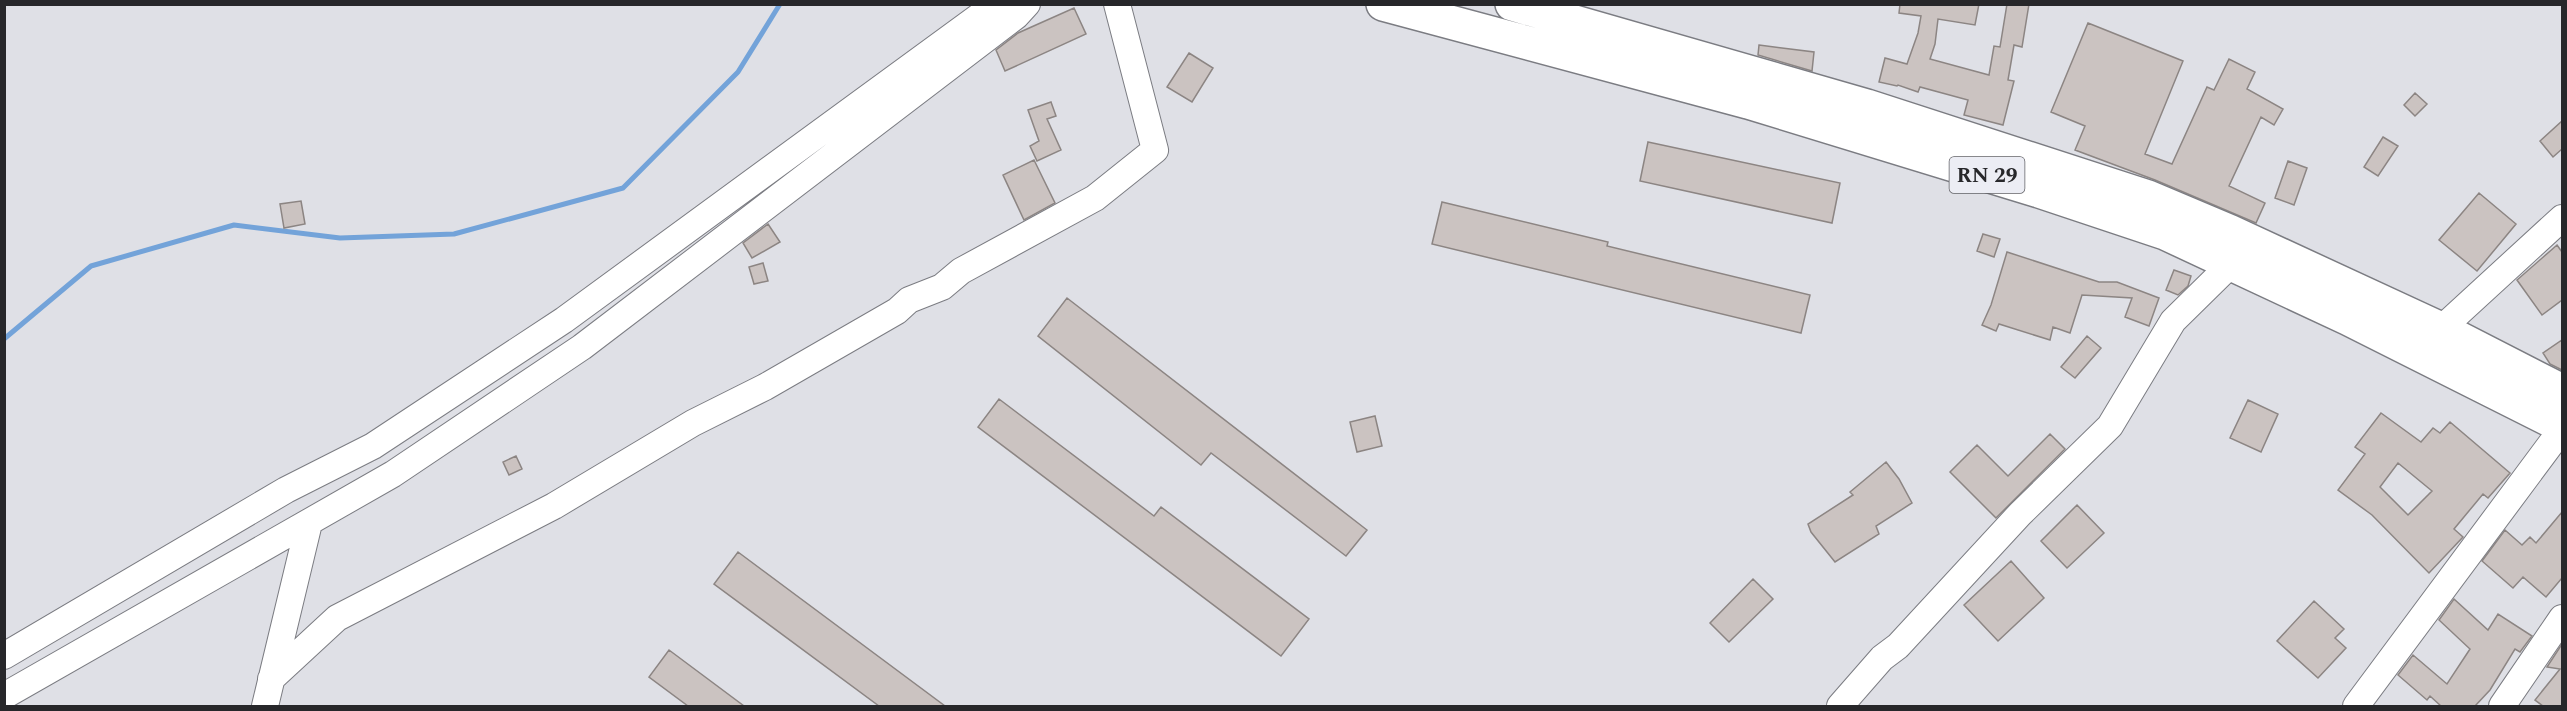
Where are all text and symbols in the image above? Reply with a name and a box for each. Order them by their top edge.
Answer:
road number: RN 29 [1950,157,2024,193]

